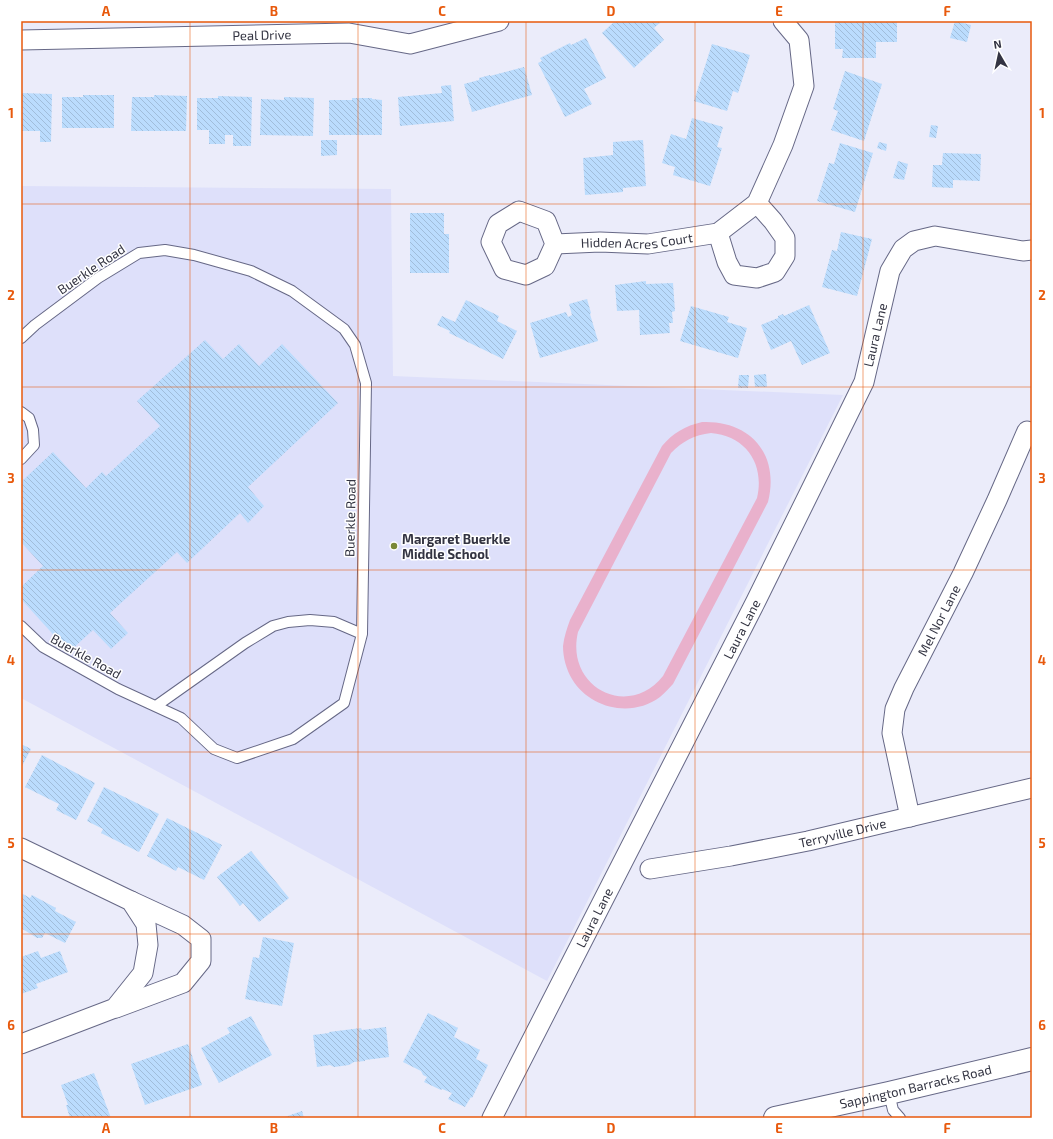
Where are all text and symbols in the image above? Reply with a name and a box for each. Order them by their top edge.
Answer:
text: A [102,3,111,19]
text: B [270,3,278,19]
text: C [438,3,446,19]
text: D [607,3,616,19]
text: E [775,3,783,19]
text: F [943,3,951,19]
street label: Peal Drive [232,26,292,43]
north arrow [979,34,1019,74]
text: N [992,37,1002,51]
text: 1 [8,105,14,121]
text: 1 [1039,105,1045,121]
street label: Hidden Acres Court [580,229,694,252]
street label: Buerkle Road [54,241,128,297]
text: 2 [7,287,15,303]
text: 2 [1038,287,1046,303]
street label: Laura Lane [860,302,890,368]
text: 3 [7,470,15,486]
text: 3 [1038,470,1046,486]
street label: Buerkle Road [341,479,359,557]
place label: Margaret Buerkle Middle School [402,531,510,562]
marker: Margaret Buerkle Middle School [389,541,399,551]
street label: Mel Nor Lane [914,582,964,659]
street label: Laura Lane [720,597,764,662]
street label: Buerkle Road [48,630,124,682]
text: 4 [7,652,15,668]
text: 4 [1038,652,1046,668]
street label: Terryville Drive [798,815,888,851]
text: 5 [7,835,15,851]
text: 5 [1038,835,1046,851]
street label: Laura Lane [572,885,616,950]
text: 6 [7,1017,15,1033]
text: 6 [1038,1017,1046,1033]
street label: Sappington Barracks Road [838,1061,993,1112]
text: A [102,1120,111,1136]
text: B [270,1120,278,1136]
text: C [438,1120,446,1136]
text: D [607,1120,616,1136]
text: E [775,1120,783,1136]
text: F [943,1120,951,1136]

